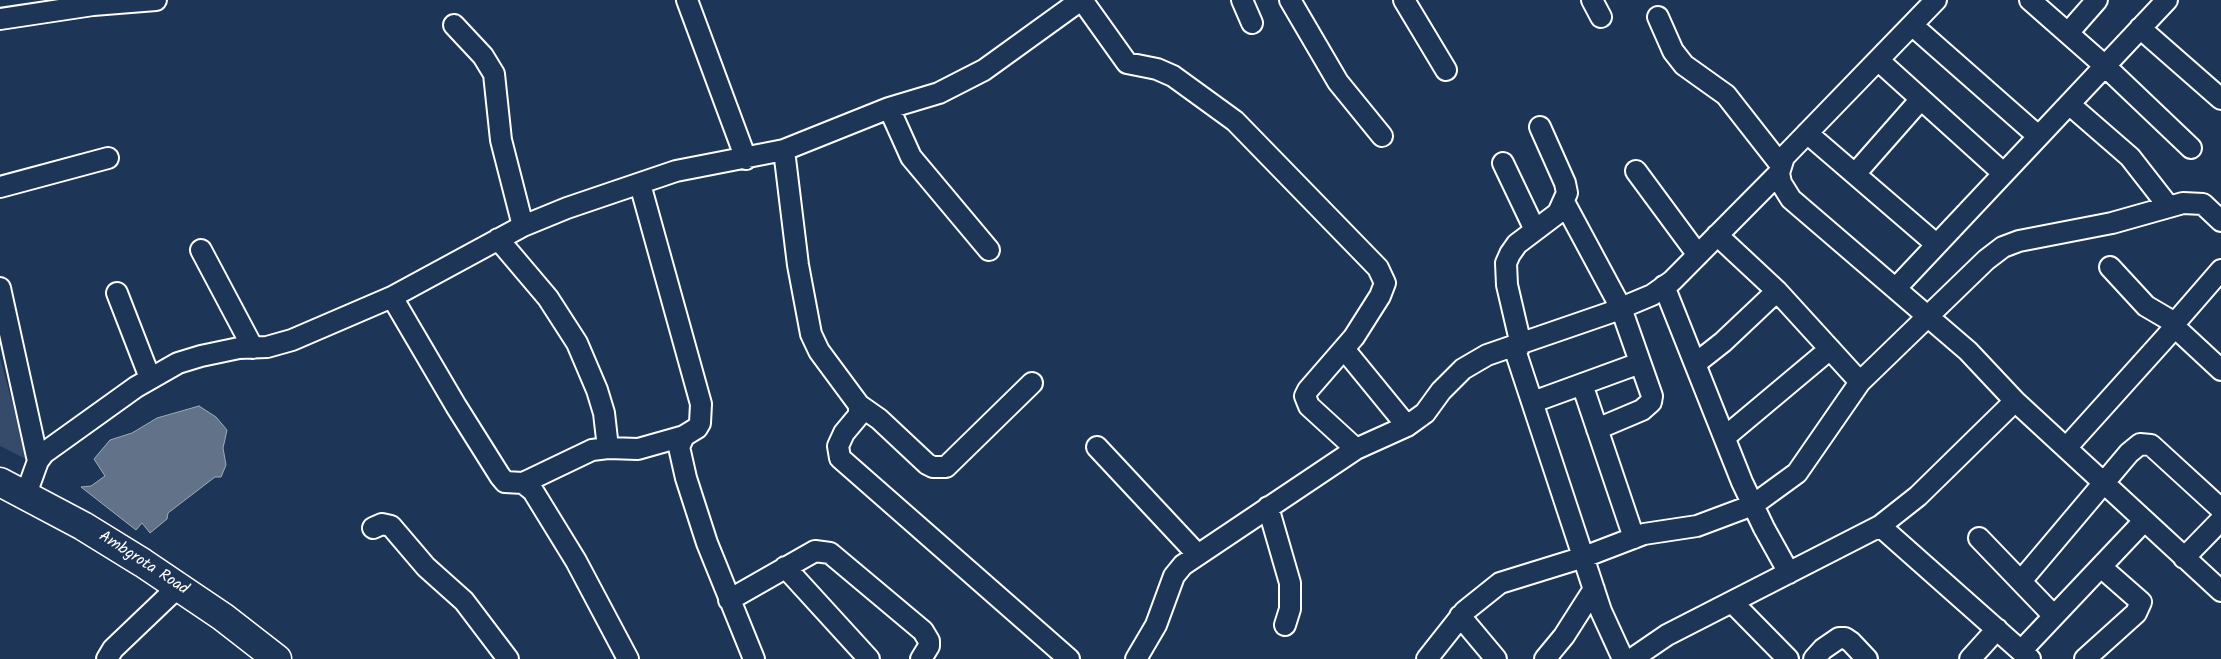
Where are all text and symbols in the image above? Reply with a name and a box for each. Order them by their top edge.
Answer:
street label: Ambgrota Road [94,528,192,600]

